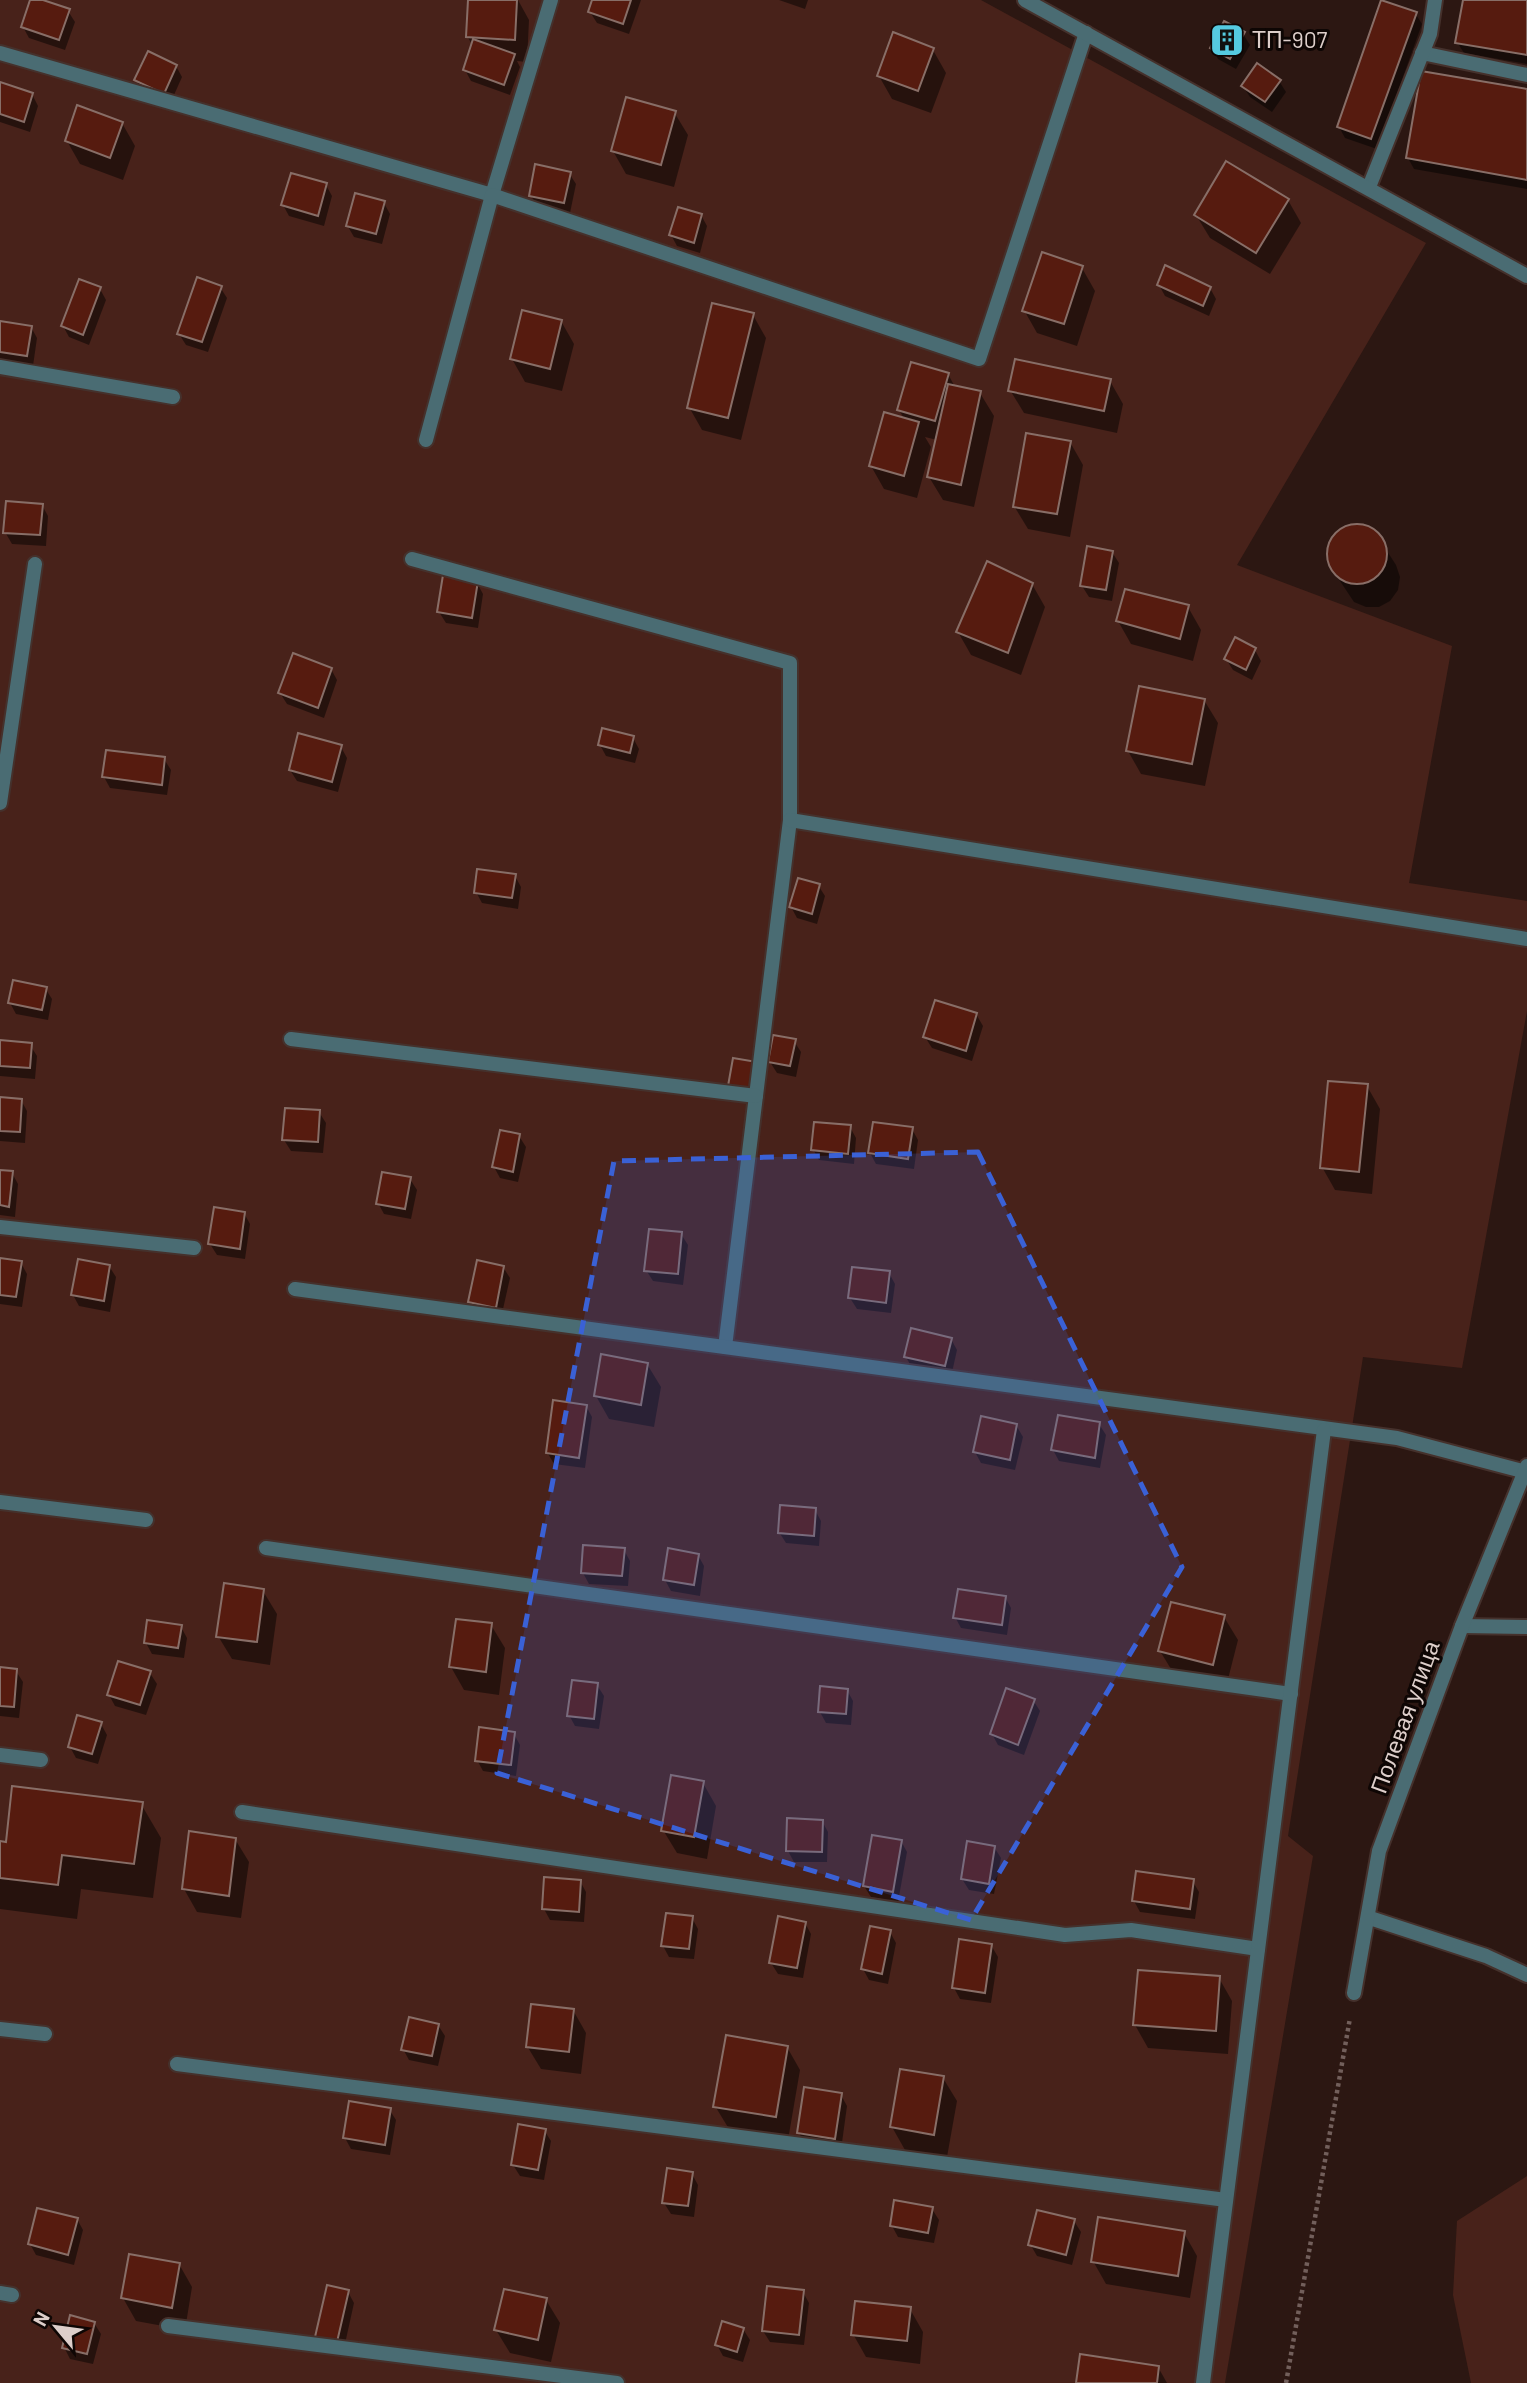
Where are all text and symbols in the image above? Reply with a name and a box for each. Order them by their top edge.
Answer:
building icon: ТП-907 [1208,21,1246,59]
place label: ТП-907 [1252,25,1328,53]
street label: Полевая улица [1364,1636,1445,1797]
north arrow [21,2292,91,2362]
text: N [28,2307,54,2330]

